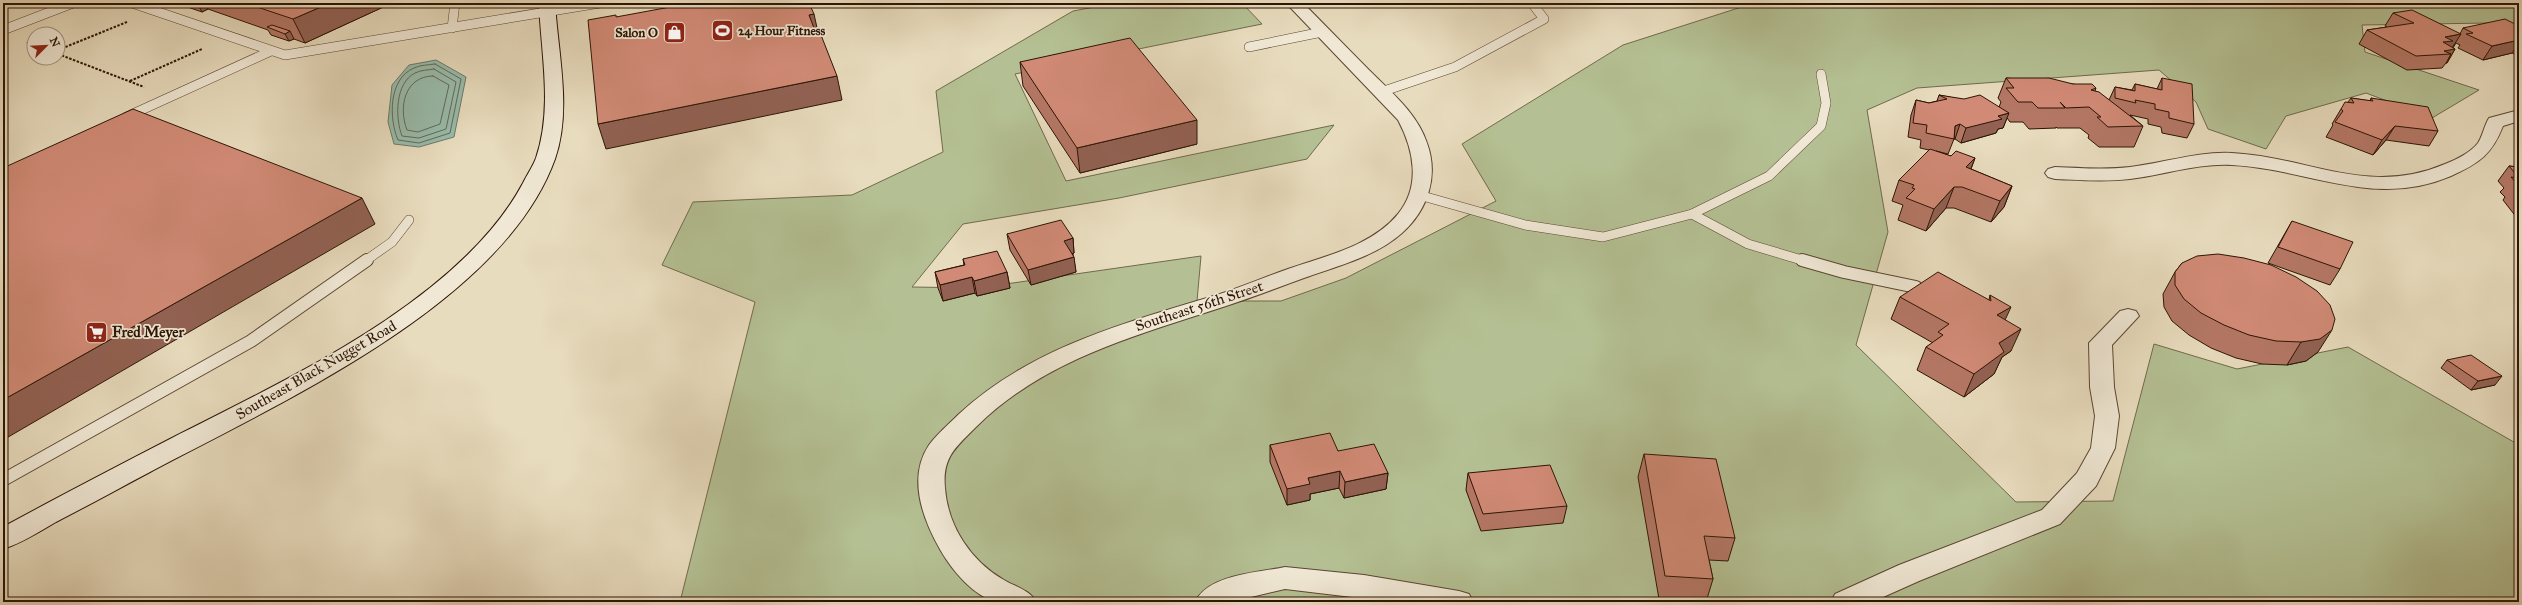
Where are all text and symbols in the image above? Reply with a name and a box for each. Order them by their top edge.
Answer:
sports icon: 24 Hour Fitness [709,18,735,44]
shop icon: Salon O [661,20,687,46]
place label: 24 Hour Fitness [738,23,826,39]
place label: Salon O [615,25,658,41]
north arrow [26,26,66,66]
text: N [47,35,63,50]
street label: Southeast 56th Street [1133,277,1266,335]
street label: Southeast Black Nugget Road [232,316,400,423]
supermarket icon: Fred Meyer [83,319,109,345]
place label: Fred Meyer [112,323,185,342]

